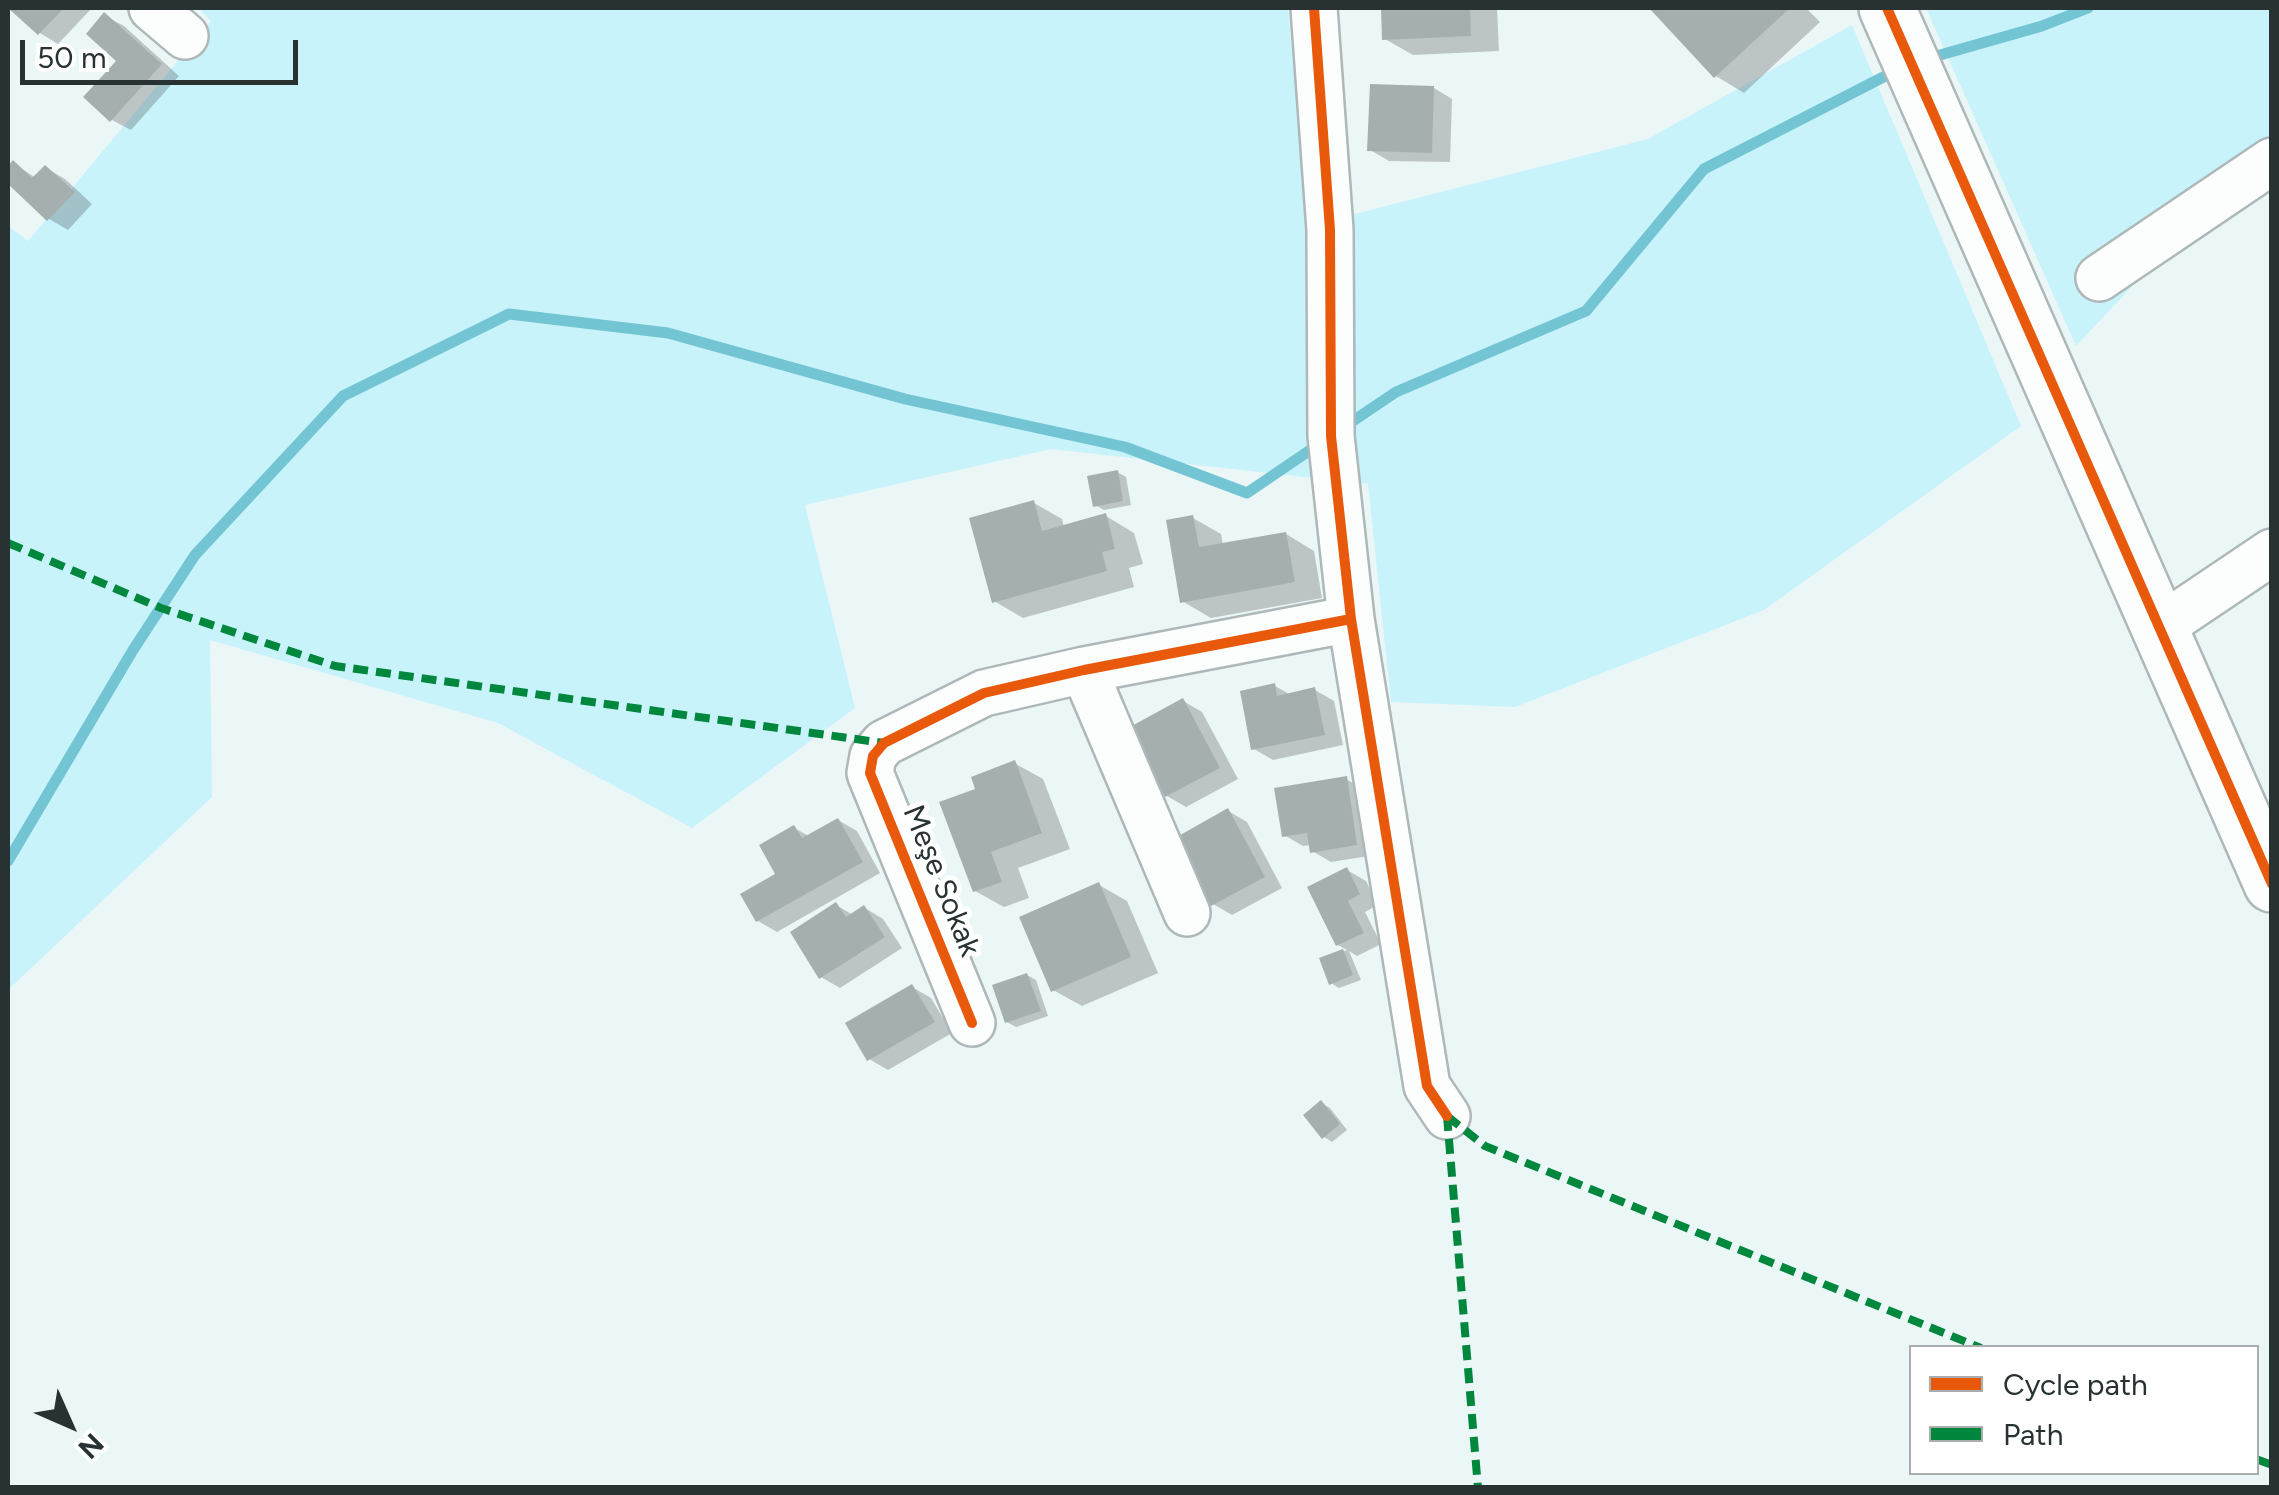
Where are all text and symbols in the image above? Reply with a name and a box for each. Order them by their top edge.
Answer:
scale bar [25,20,302,82]
text: 50 m [37,39,106,76]
street label: Meşe Sokak [894,800,988,962]
legend [1909,1345,2259,1475]
text: Cycle path [2003,1366,2148,1403]
north arrow [20,1375,120,1475]
text: Path [2003,1416,2063,1453]
text: N [72,1427,111,1466]

